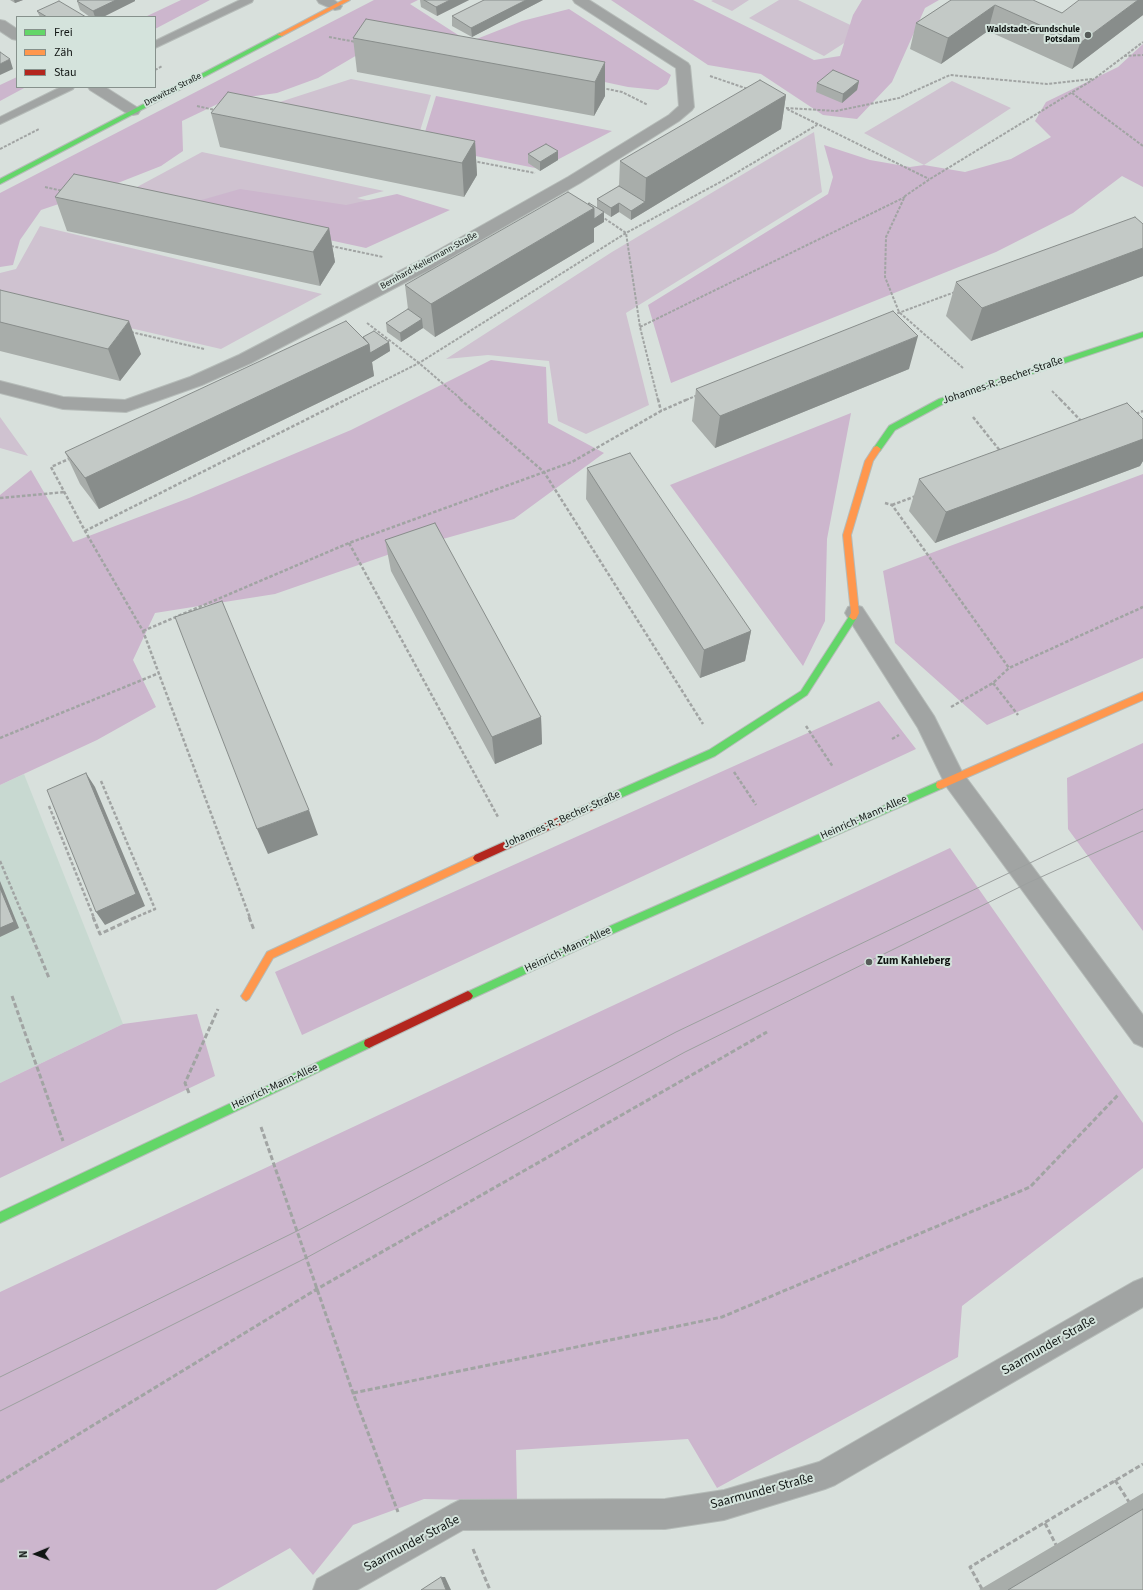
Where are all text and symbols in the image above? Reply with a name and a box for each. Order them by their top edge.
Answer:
legend [16,16,156,88]
text: Frei [54,24,73,41]
place label: Waldstadt-Grundschule Potsdam [987,25,1080,46]
marker: Waldstadt-Grundschule Potsdam [1083,30,1093,40]
text: Zäh [54,44,73,61]
text: Stau [54,64,77,81]
street label: Drewitzer Straße [143,71,203,109]
street label: Bernhard-Kellermann-Straße [379,230,479,292]
street label: Johannes-R.-Becher-Straße [941,354,1065,408]
street label: Johannes-R.-Becher-Straße [502,788,622,852]
street label: Heinrich-Mann-Allee [818,793,910,843]
street label: Heinrich-Mann-Allee [523,924,613,976]
place label: Zum Kahleberg [877,955,950,969]
marker: Zum Kahleberg [864,957,874,967]
street label: Heinrich-Mann-Allee [230,1061,320,1113]
street label: Saarmunder Straße [999,1313,1099,1379]
street label: Saarmunder Straße [709,1471,815,1513]
street label: Saarmunder Straße [362,1512,462,1576]
north arrow [16,1534,56,1574]
text: N [16,1550,31,1558]

